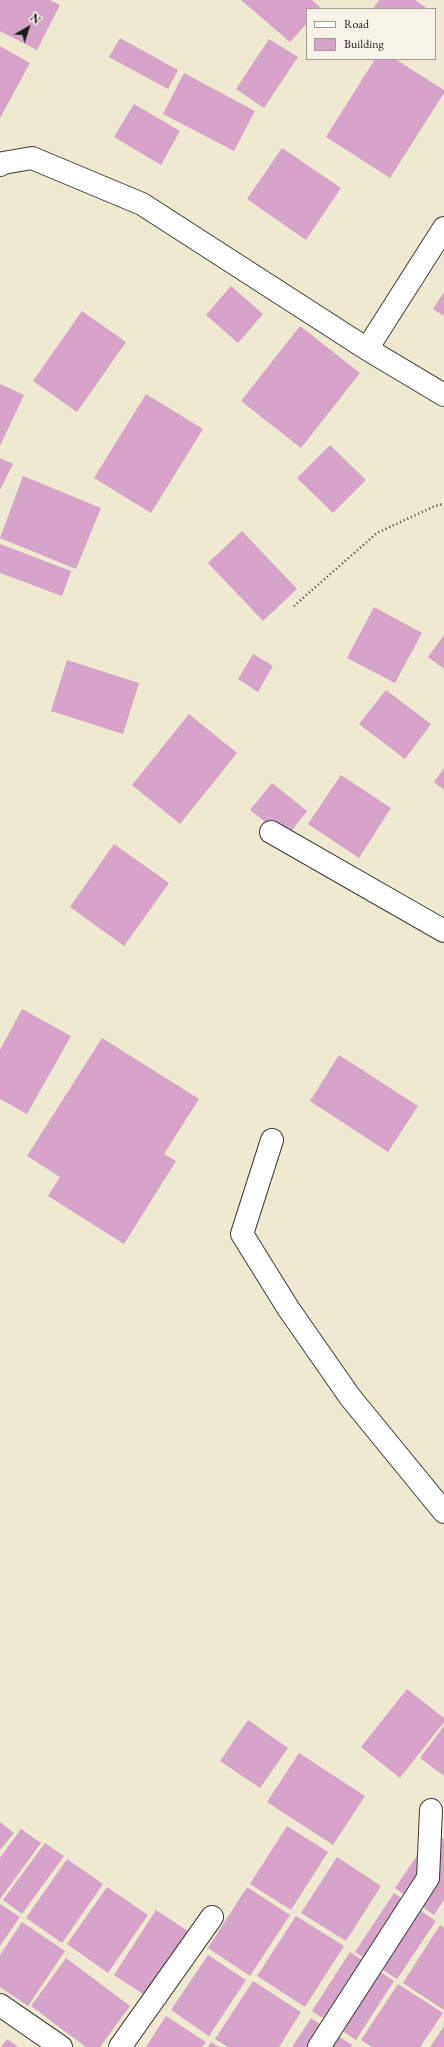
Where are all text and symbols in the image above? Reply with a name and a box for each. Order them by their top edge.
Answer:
north arrow [8,8,48,48]
legend [306,8,436,60]
text: N [28,10,43,27]
text: Road [344,16,369,32]
text: Building [344,36,384,52]

